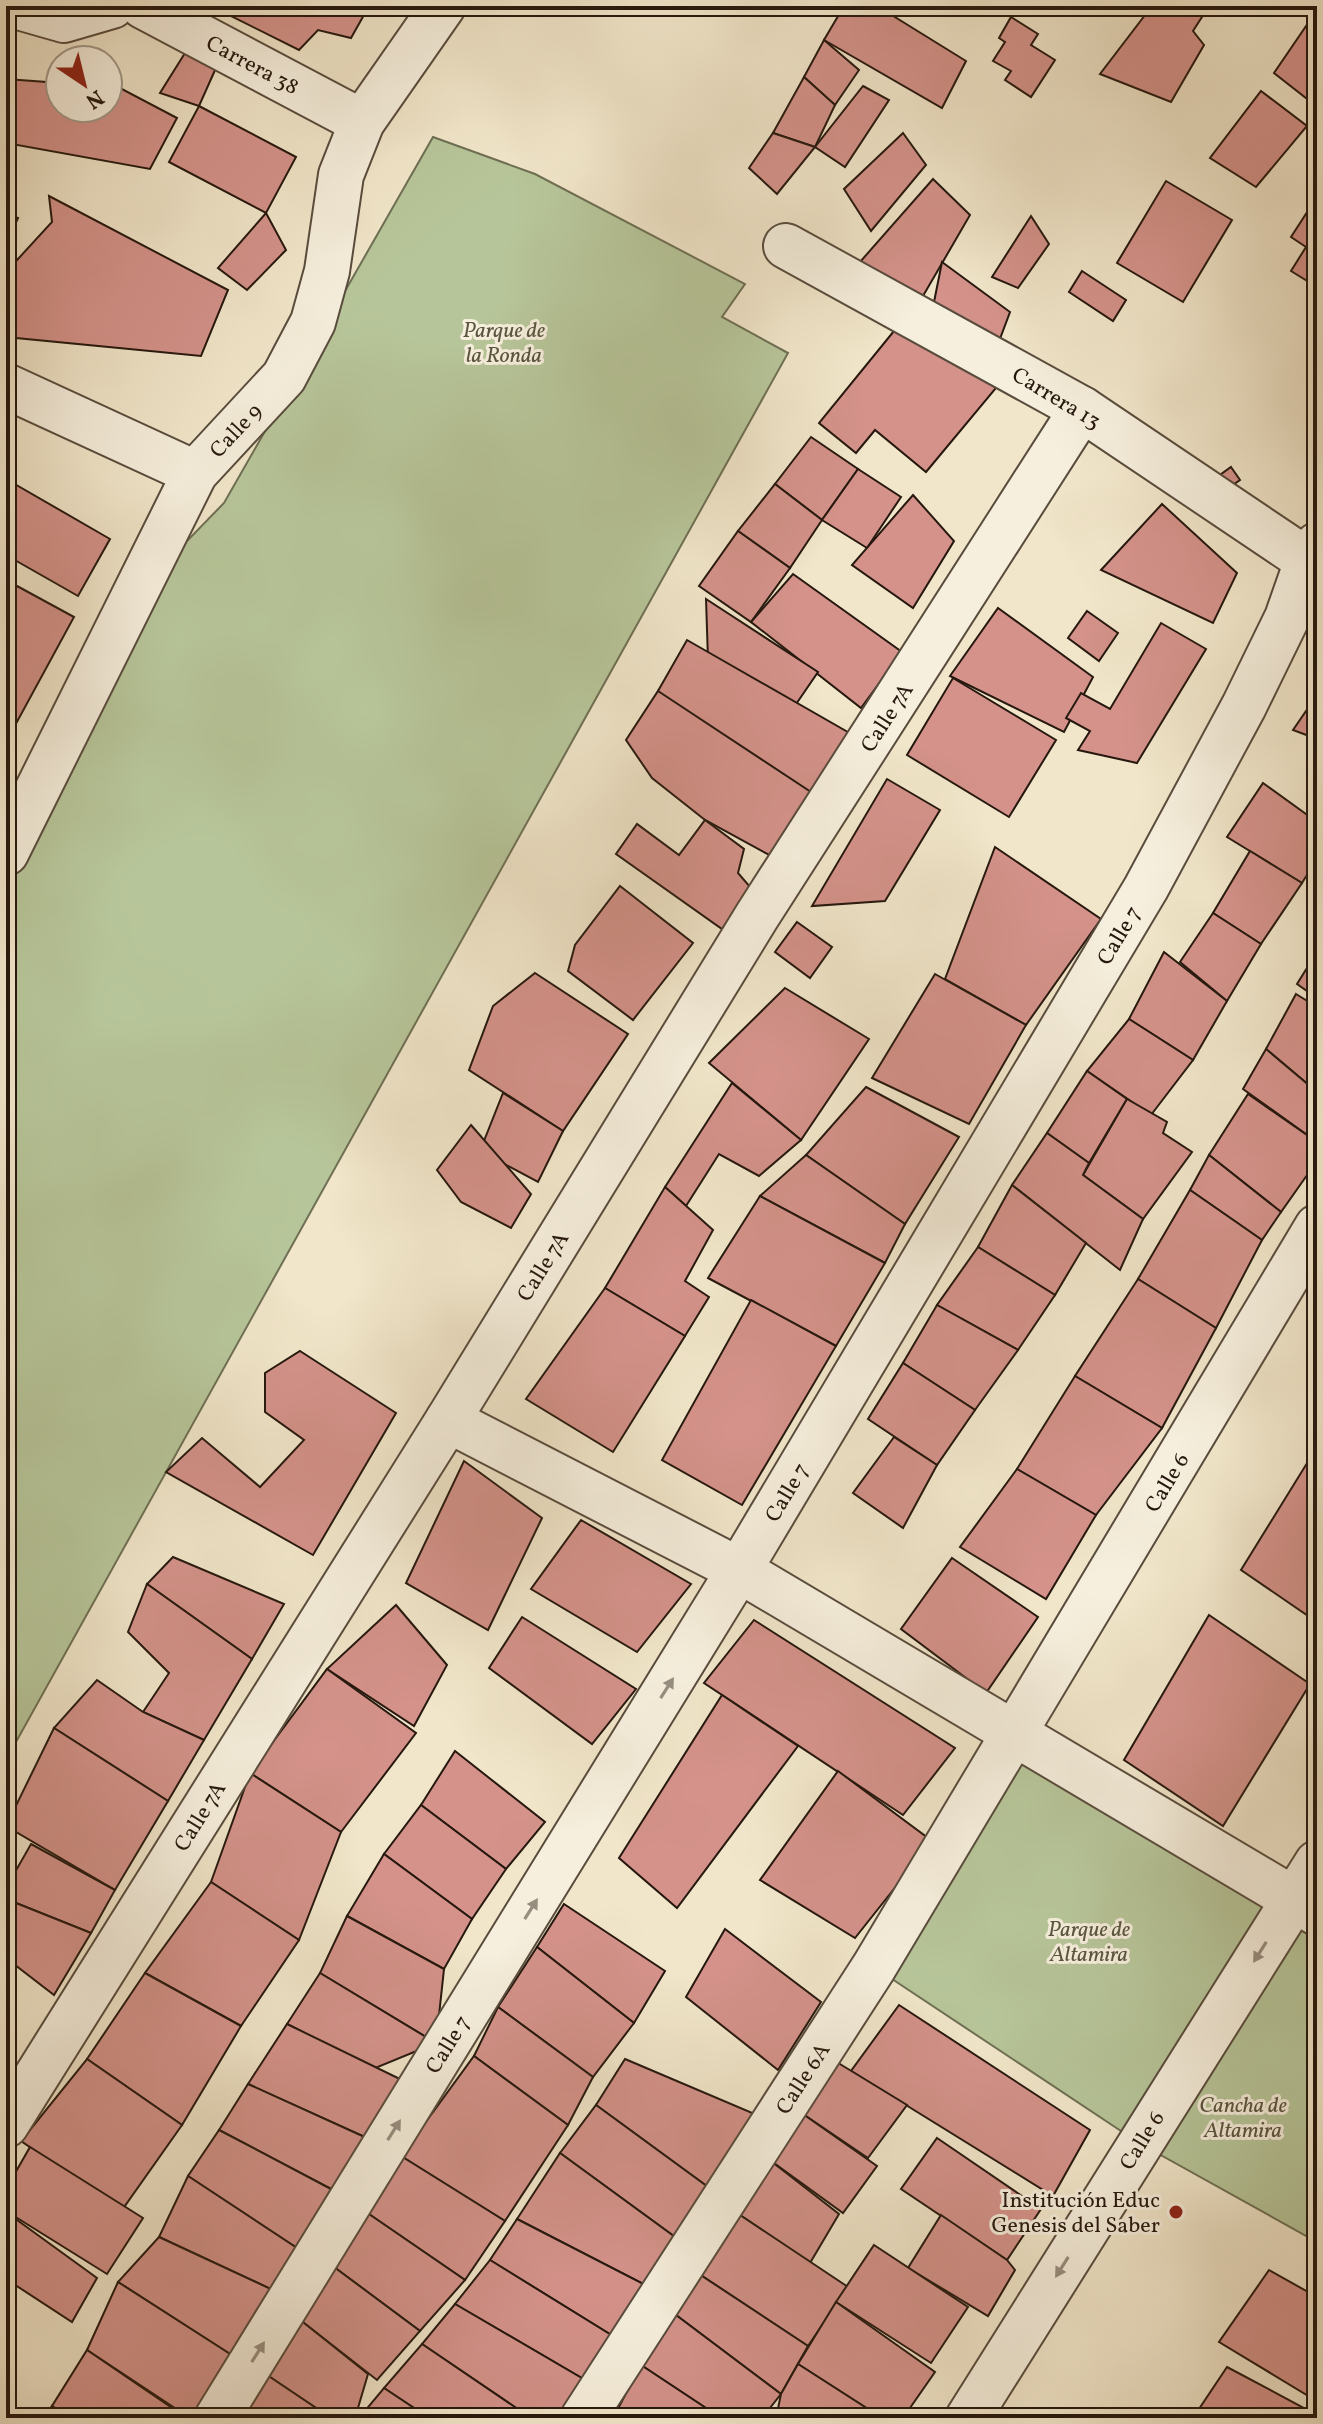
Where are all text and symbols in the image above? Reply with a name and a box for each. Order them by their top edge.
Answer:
street label: Carrera 38 [200,29,304,104]
north arrow [44,44,124,124]
text: N [79,81,109,116]
park label: Parque de la Ronda [463,316,545,372]
street label: Carrera 13 [1005,360,1106,438]
street label: Calle 9 [203,397,270,466]
street label: Calle 7A [854,678,922,759]
street label: Calle 7 [1090,901,1150,972]
street label: Calle 7A [511,1226,578,1308]
street label: Calle 6 [1138,1448,1198,1519]
street label: Calle 7 [758,1458,818,1529]
one-way arrow [660,1677,674,1699]
street label: Calle 7A [168,1776,235,1858]
one-way arrow [523,1898,537,1920]
park label: Parque de Altamira [1048,1915,1130,1971]
one-way arrow [1253,1941,1267,1963]
street label: Calle 7 [419,2010,479,2081]
street label: Calle 6A [769,2037,839,2121]
park label: Cancha de Altamira [1199,2091,1287,2147]
street label: Calle 6 [1113,2106,1173,2177]
one-way arrow [387,2119,401,2141]
place label: Institución Educ Genesis del Saber [991,2186,1160,2242]
marker: Institución Educ Genesis del Saber [1167,2203,1185,2221]
one-way arrow [1055,2256,1069,2278]
one-way arrow [250,2341,264,2363]

